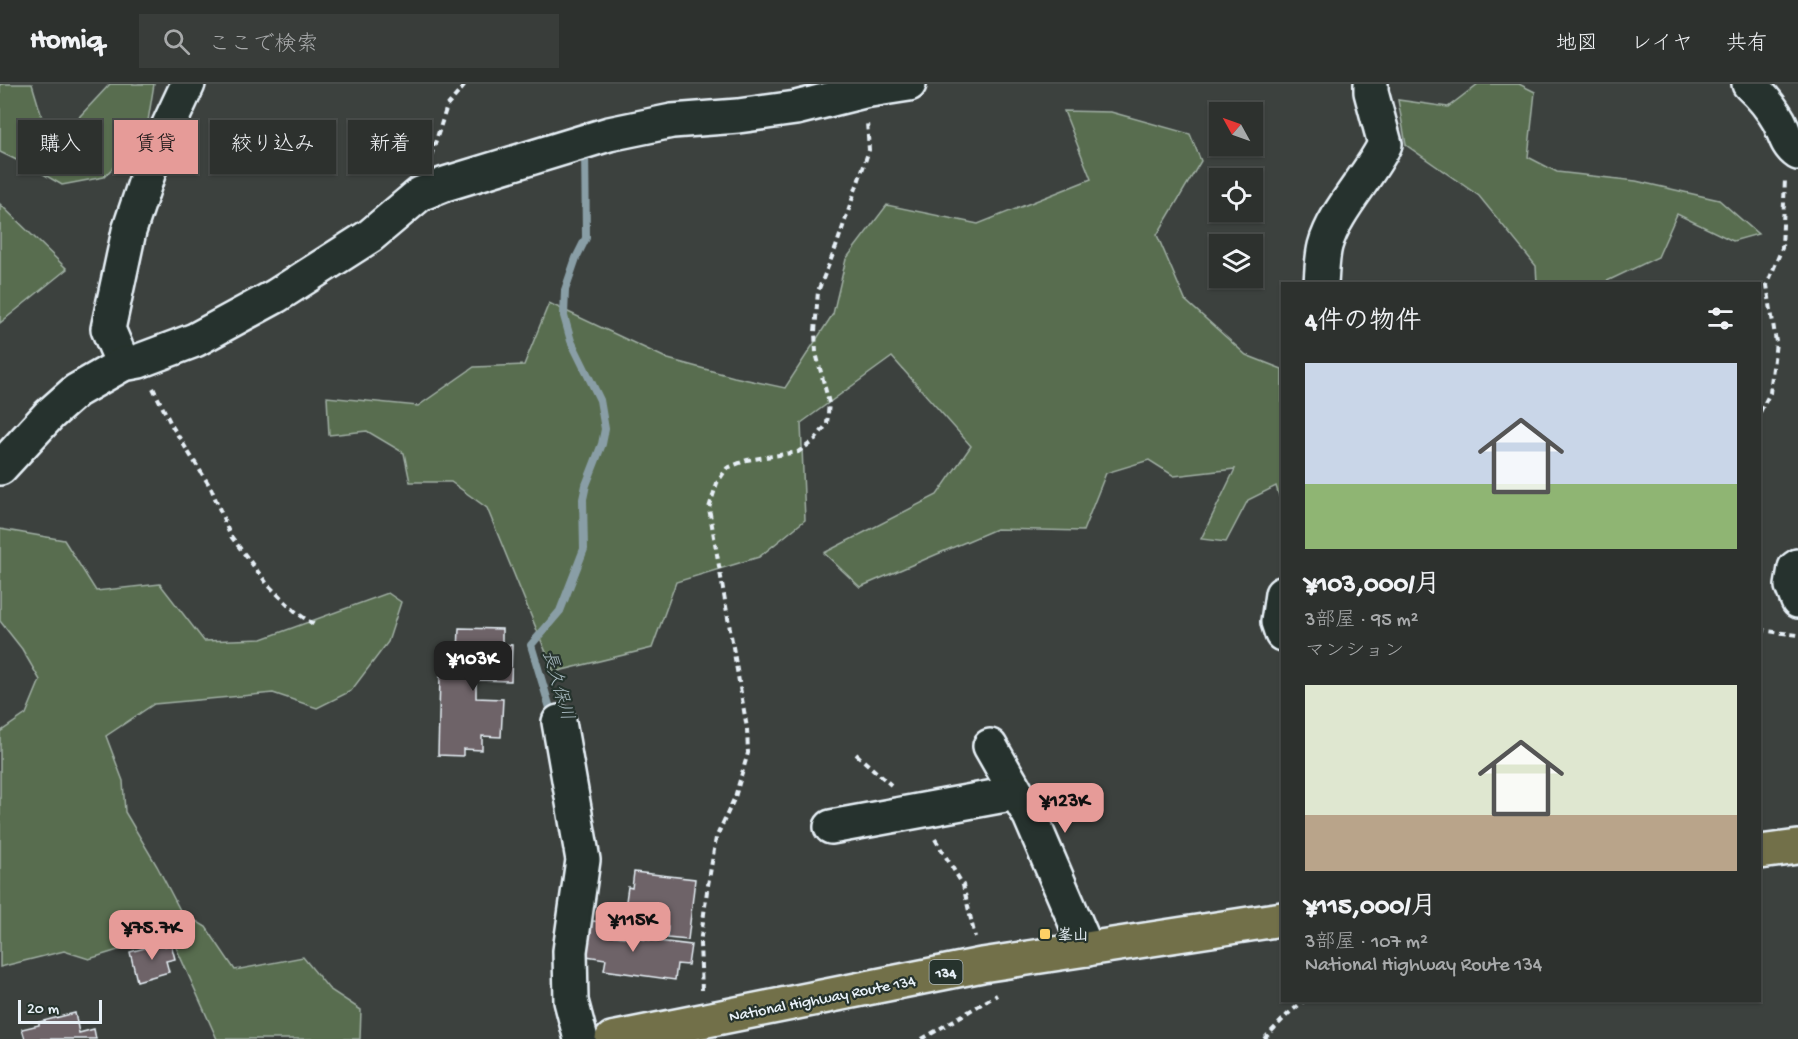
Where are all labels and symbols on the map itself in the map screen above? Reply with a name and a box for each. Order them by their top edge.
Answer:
north arrow [1209,102,1263,156]
pin: ¥103K [431,641,515,692]
water label: 長久保川 [537,648,578,723]
pin: ¥123K [1023,783,1107,834]
pin: ¥115K [591,902,675,953]
pin: ¥75.7K [103,910,201,961]
place label: 峯山 [1057,926,1089,947]
marker: 峯山 [1038,927,1052,941]
road number: 134 [930,960,962,984]
street label: National Highway Route 134 [728,973,918,1028]
scale bar [18,997,102,1024]

